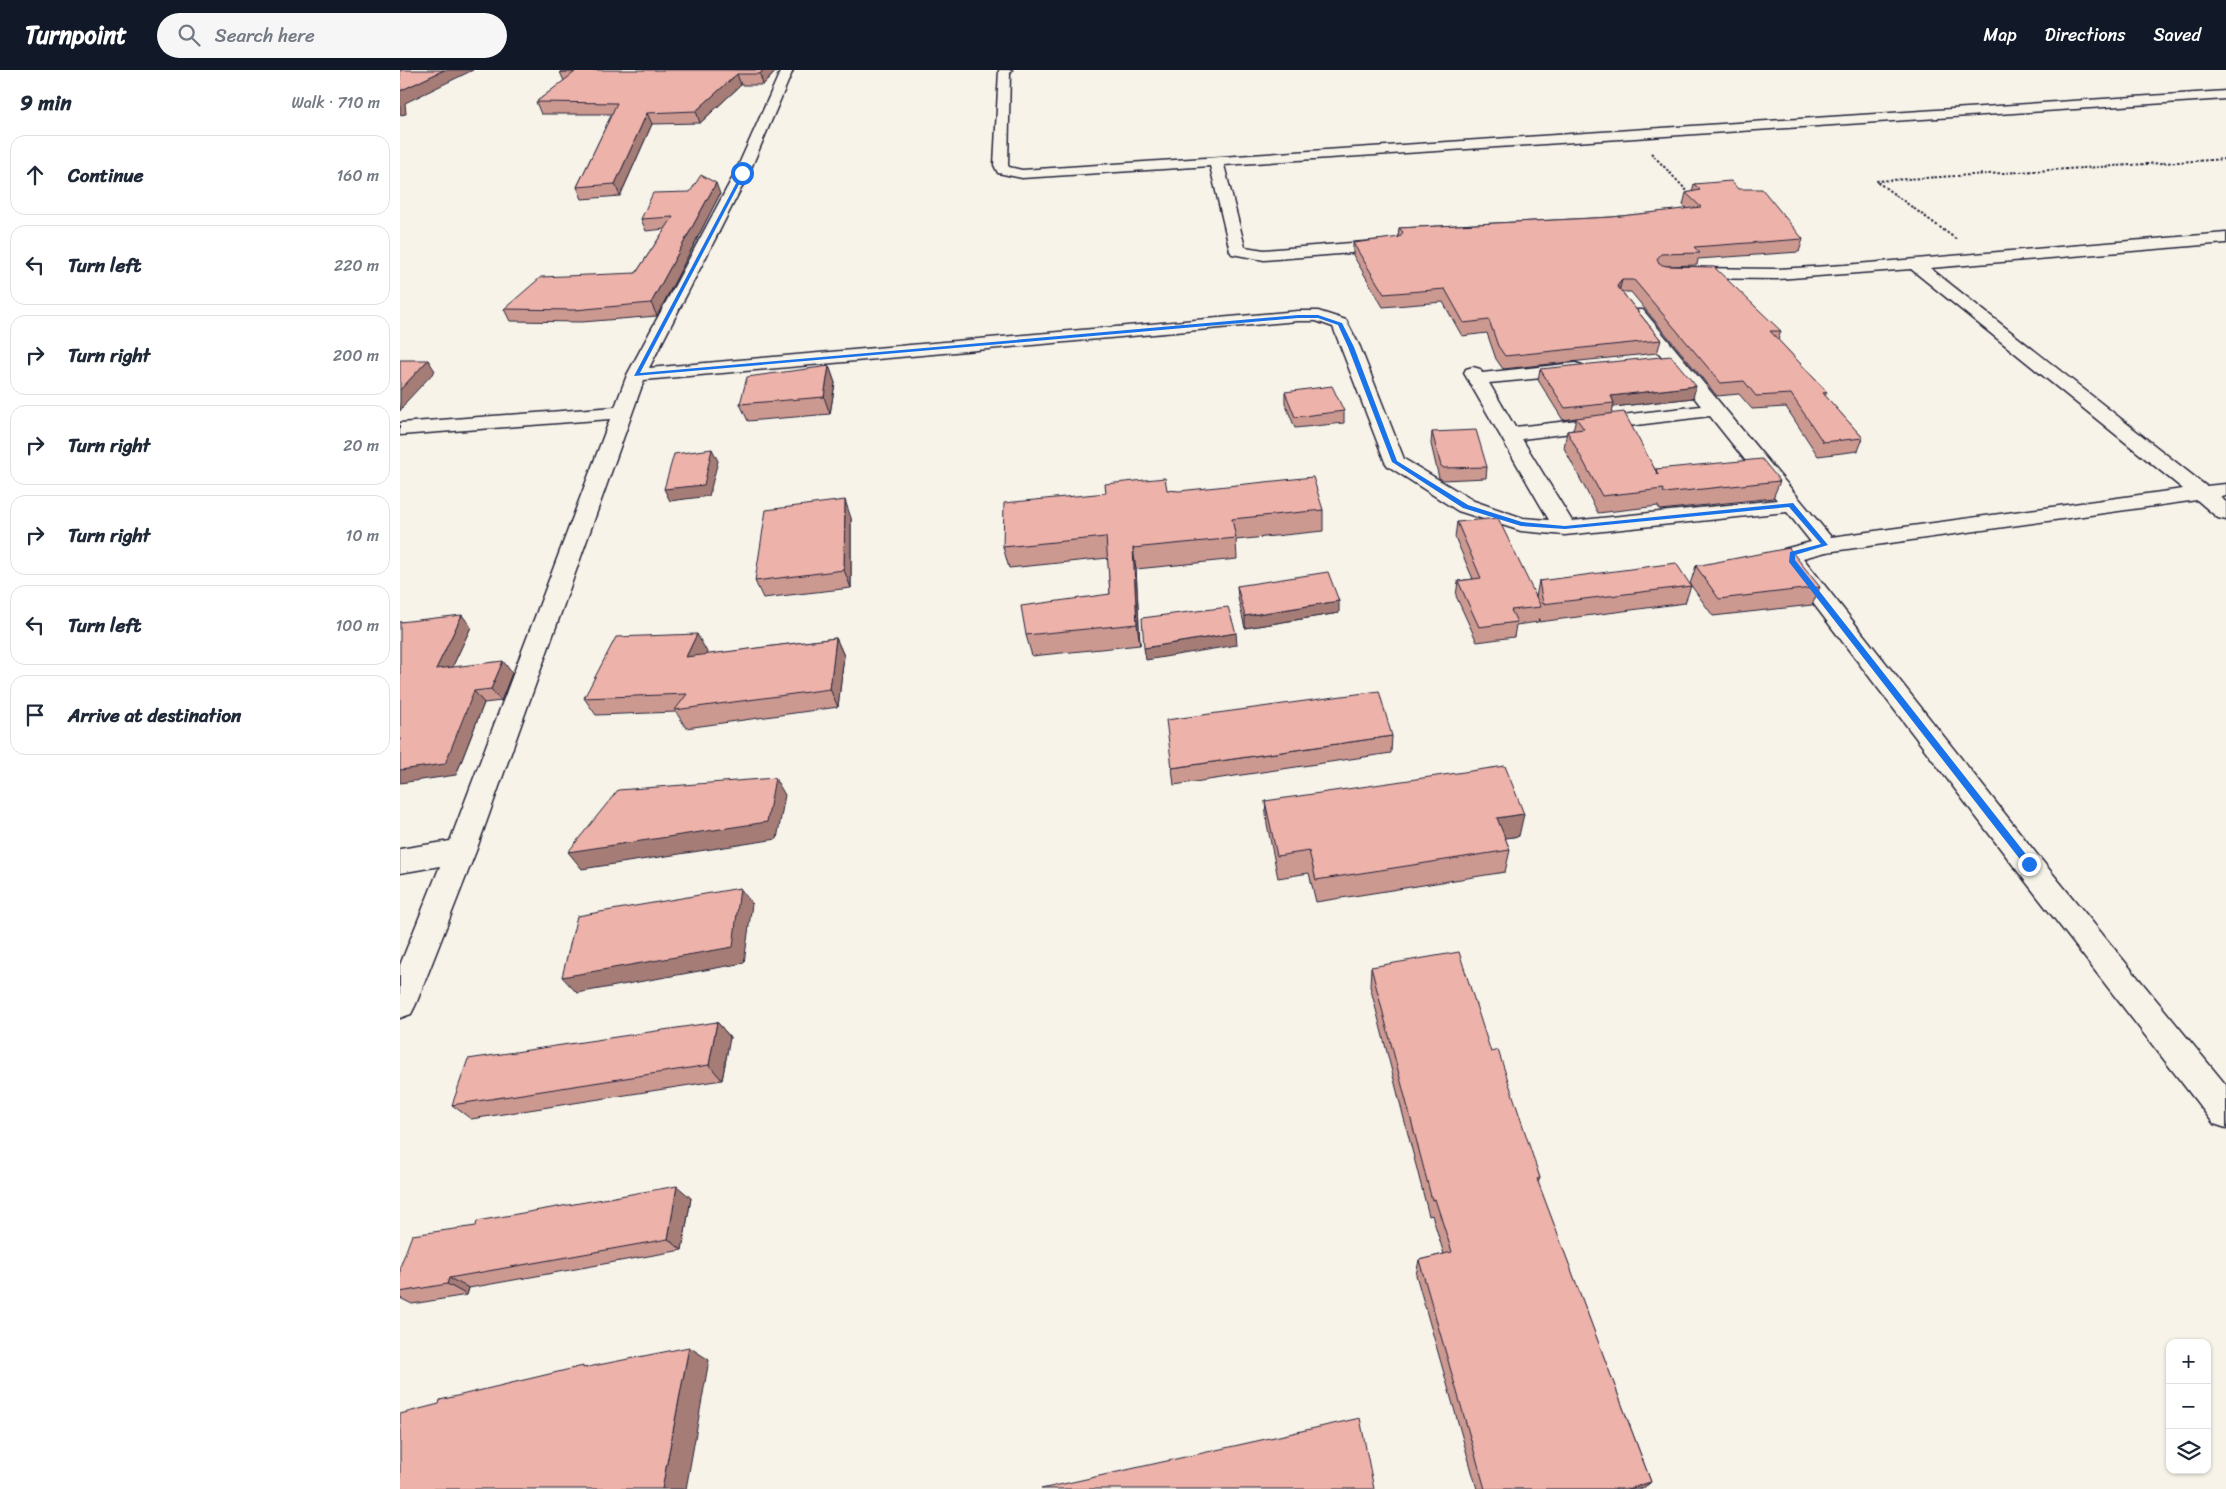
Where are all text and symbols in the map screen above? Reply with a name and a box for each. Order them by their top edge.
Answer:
search box [157,13,507,58]
text: Turnpoint [25,14,127,56]
text: Search here [215,19,315,52]
text: Map [1984,19,2017,51]
text: Directions [2045,19,2126,51]
text: Saved [2154,19,2201,51]
icon: search [175,21,203,49]
text: 9 min [20,84,72,122]
text: Walk · 710 m [291,88,380,117]
text: Continue [68,159,144,192]
icon: ahead [21,161,49,189]
text: 160 m [336,161,379,190]
route start [731,162,754,185]
text: Turn left [68,249,141,282]
icon: left [21,251,49,279]
text: 220 m [334,251,379,280]
text: Turn right [68,339,150,372]
icon: right [21,341,49,369]
text: 200 m [333,341,379,370]
text: Turn right [68,429,150,462]
icon: right [21,431,49,459]
text: 20 m [343,431,379,460]
text: Turn right [68,519,150,552]
icon: right [21,521,49,549]
text: 10 m [346,521,379,550]
text: Turn left [68,609,141,642]
icon: left [21,611,49,639]
text: 100 m [335,611,379,640]
text: Arrive at destination [68,699,241,732]
icon: arrive [21,701,49,729]
route end [2018,853,2041,876]
map controls [2166,1339,2211,1474]
button: + [2166,1339,2211,1384]
button: − [2166,1384,2211,1429]
button: layers [2166,1429,2211,1474]

